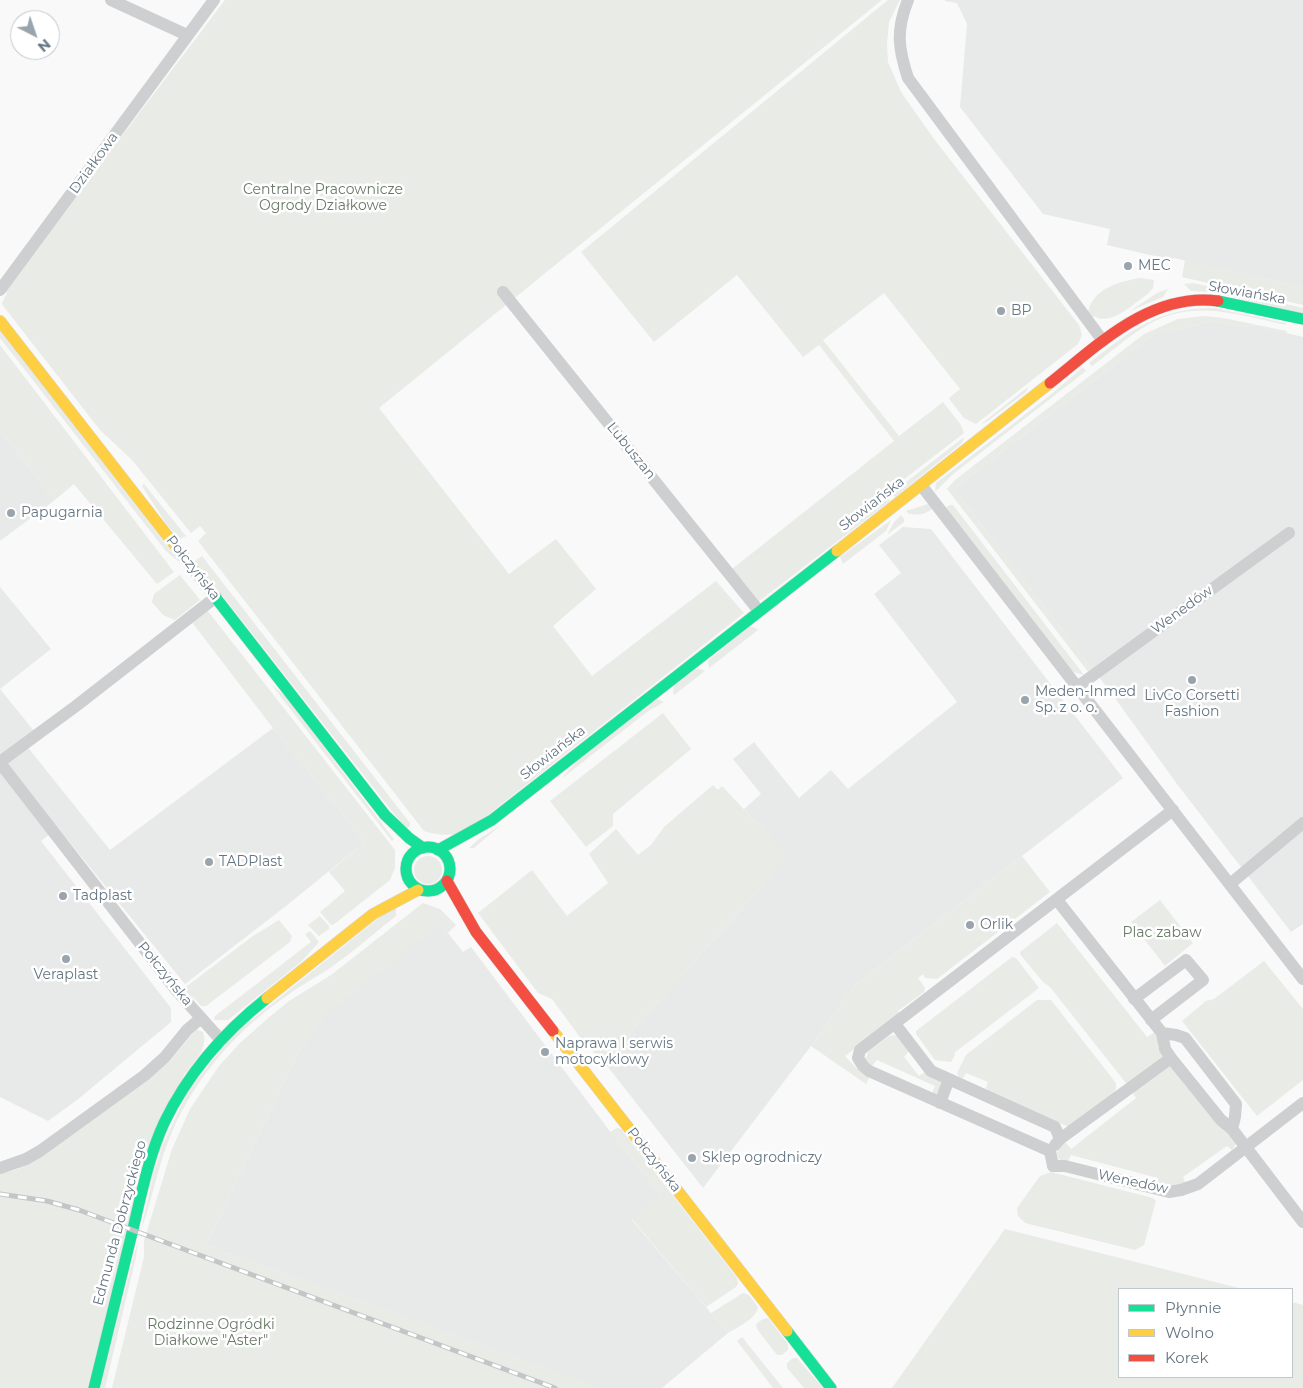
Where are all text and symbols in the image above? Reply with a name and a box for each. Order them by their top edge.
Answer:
north arrow [10,10,60,60]
text: N [34,35,54,56]
street label: Działkowa [66,129,122,197]
park label: Centralne Pracownicze Ogrody Działkowe [243,182,403,214]
place label: MEC [1138,258,1171,274]
marker: MEC [1122,260,1134,272]
street label: Słowiańska [1207,278,1287,308]
place label: BP [1011,303,1032,319]
marker: BP [995,305,1007,317]
street label: Lubuszan [603,419,659,483]
street label: Słowiańska [836,473,908,535]
place label: Papugarnia [21,505,103,521]
marker: Papugarnia [5,507,17,519]
street label: Połczyńska [162,532,224,604]
street label: Wenedów [1148,582,1216,638]
marker: LivCo Corsetti Fashion [1186,674,1198,686]
place label: Meden-Inmed Sp. z o. o. [1035,684,1136,716]
place label: LivCo Corsetti Fashion [1144,688,1240,720]
marker: Meden-Inmed Sp. z o. o. [1019,694,1031,706]
street label: Słowiańska [517,722,589,784]
place label: TADPlast [219,854,283,870]
marker: TADPlast [203,856,215,868]
place label: Tadplast [73,888,132,904]
marker: Tadplast [57,890,69,902]
place label: Orlik [980,917,1013,933]
marker: Orlik [964,919,976,931]
park label: Plac zabaw [1123,925,1201,941]
street label: Połczyńska [134,939,196,1009]
marker: Veraplast [60,953,72,965]
place label: Veraplast [34,967,98,983]
place label: Naprawa I serwis motocyklowy [555,1036,673,1068]
marker: Naprawa I serwis motocyklowy [539,1046,551,1058]
street label: Połczyńska [623,1124,685,1196]
street label: Edmunda Dobrzyckiego [90,1139,150,1307]
place label: Sklep ogrodniczy [702,1150,822,1166]
marker: Sklep ogrodniczy [686,1152,698,1164]
street label: Wenedów [1096,1166,1170,1198]
legend [1118,1288,1293,1378]
text: Płynnie [1165,1298,1221,1317]
park label: Rodzinne Ogródki Diałkowe "Aster" [147,1317,275,1350]
text: Wolno [1165,1323,1214,1342]
text: Korek [1165,1348,1209,1367]

